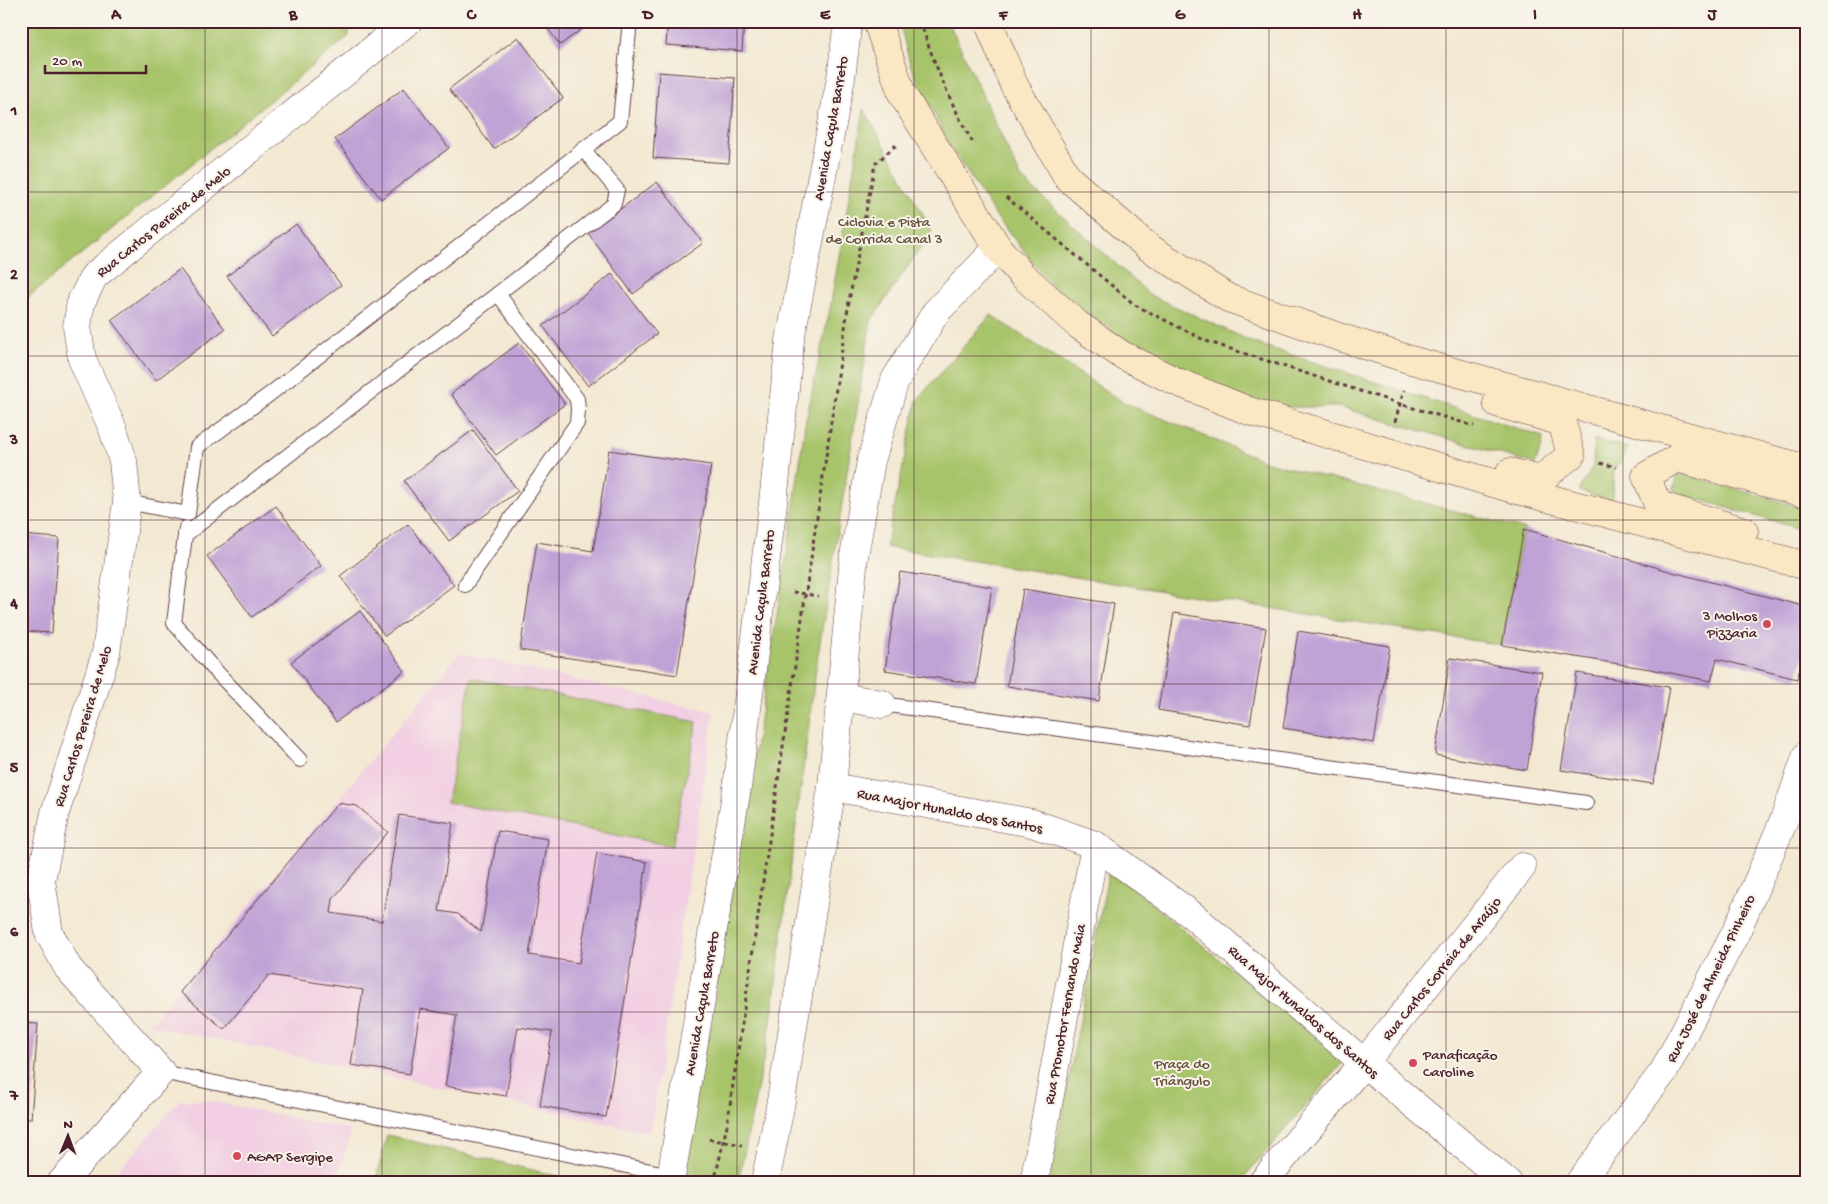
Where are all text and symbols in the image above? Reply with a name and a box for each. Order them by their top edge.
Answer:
text: A [110,7,122,26]
text: B [288,7,298,26]
text: C [466,7,477,26]
text: D [641,7,654,26]
text: E [820,7,831,26]
text: F [998,7,1009,26]
text: G [1175,7,1186,26]
text: H [1352,7,1362,26]
text: I [1533,7,1537,26]
text: J [1707,7,1718,26]
scale bar [45,42,146,74]
text: 20 m [52,53,82,71]
street label: Avenida Caçula Barreto [810,55,854,202]
text: 1 [10,103,17,122]
street label: Rua Carlos Pereira de Melo [93,163,235,282]
park label: Ciclovia e Pista de Corrida Canal 3 [825,214,943,249]
text: 2 [10,267,18,286]
text: 3 [9,432,18,451]
street label: Avenida Caçula Barreto [744,528,780,676]
text: 4 [9,596,18,615]
place label: 3 Molhos Pizzaria [1702,608,1758,643]
marker: 3 Molhos Pizzaria [1761,618,1773,630]
street label: Rua Carlos Pereira de Melo [51,644,117,809]
text: 5 [10,760,19,779]
street label: Rua Major Hunaldo dos Santos [855,785,1044,839]
street label: Rua José de Almeida Pinheiro [1663,892,1760,1066]
street label: Rua Carlos Correia de Araújo [1379,894,1506,1045]
street label: Rua Promotor Fernando Maia [1041,922,1091,1106]
text: 6 [10,924,19,943]
street label: Avenida Caçula Barreto [681,930,725,1077]
street label: Rua Major Hunaldos dos Santos [1224,942,1382,1083]
place label: Panaficação Caroline [1422,1047,1498,1082]
park label: Praça do Triângulo [1153,1056,1210,1091]
marker: Panaficação Caroline [1407,1057,1419,1069]
text: 7 [9,1088,19,1107]
north arrow [42,1112,92,1162]
text: N [63,1117,73,1134]
place label: AGAP Sergipe [247,1149,333,1167]
marker: AGAP Sergipe [231,1150,243,1162]

